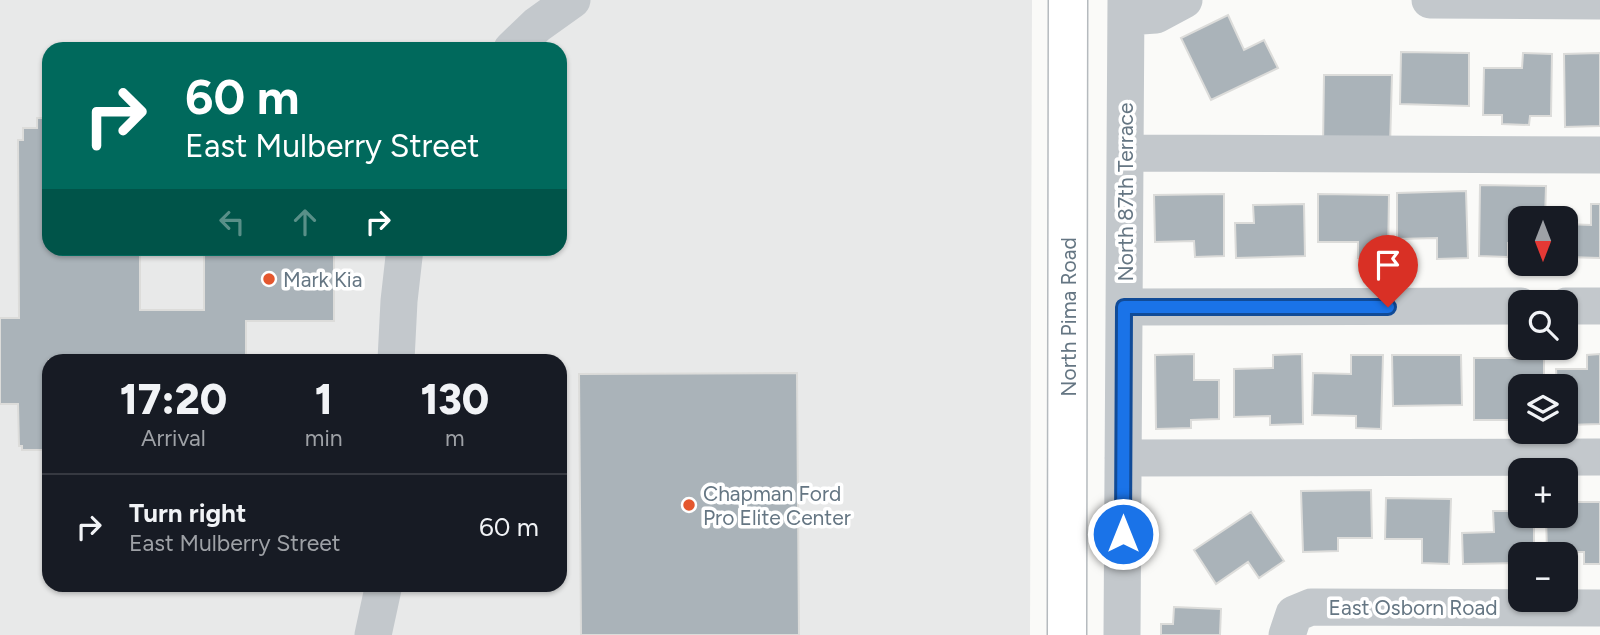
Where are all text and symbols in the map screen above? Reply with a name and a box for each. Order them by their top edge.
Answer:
text: 60 m [185,67,300,126]
icon: right [70,70,161,161]
street label: North 87th Terrace [1113,103,1138,281]
text: East Mulberry Street [185,127,479,165]
icon: left [213,203,251,241]
icon: ahead [286,203,324,241]
icon: right [359,203,397,241]
north arrow [1508,206,1578,276]
map controls [1508,206,1578,612]
pin [1358,235,1418,307]
street label: North Pima Road [1056,237,1081,397]
icon: arrive [1369,246,1407,284]
place label: Mark Kia [283,267,362,292]
marker: Mark Kia [261,271,277,287]
button: search [1508,290,1578,360]
text: 17:20 [120,374,227,425]
text: 1 [315,374,333,425]
text: 130 [420,374,489,425]
button: layers [1508,374,1578,444]
text: Arrival [141,424,206,452]
text: min [305,424,343,452]
text: m [445,424,465,452]
button: + [1508,458,1578,528]
place label: Chapman Ford Pro Elite Center [703,481,851,530]
text: Turn right [129,497,246,529]
marker: Chapman Ford Pro Elite Center [681,497,697,513]
position arrow [1086,497,1160,571]
icon: right [70,508,108,546]
text: 60 m [479,511,539,543]
text: East Mulberry Street [129,529,341,557]
button: − [1508,542,1578,612]
street label: East Osborn Road [1329,595,1497,620]

